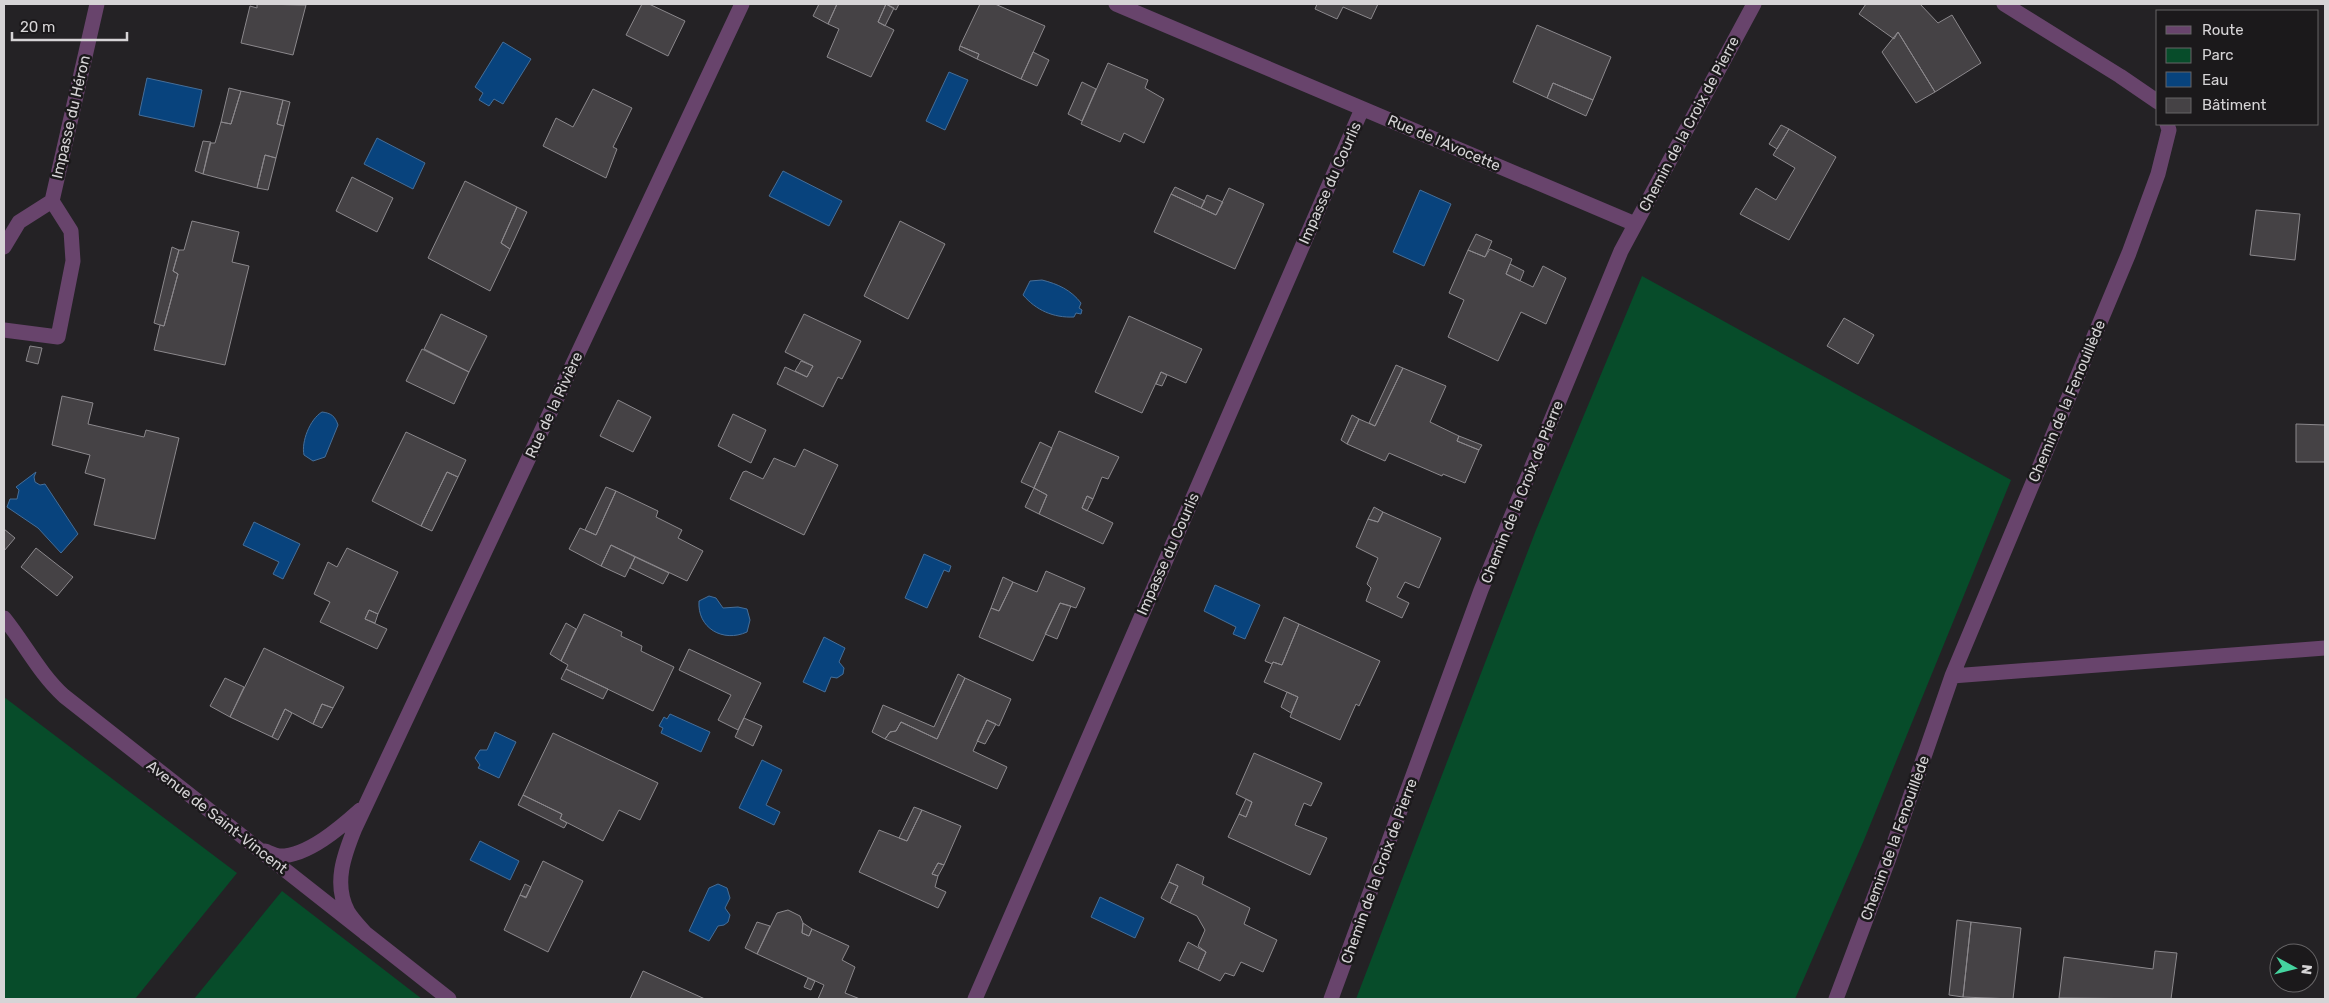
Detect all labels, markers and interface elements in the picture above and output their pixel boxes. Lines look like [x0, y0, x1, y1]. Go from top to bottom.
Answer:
scale bar [12, 10, 128, 42]
legend [2156, 10, 2319, 125]
text: 20 m [20, 18, 55, 36]
text: Route [2202, 21, 2244, 39]
street label: Chemin de la Croix de Pierre [1635, 33, 1743, 215]
text: Parc [2202, 46, 2234, 64]
street label: Impasse du Héron [48, 54, 94, 180]
text: Eau [2202, 71, 2228, 89]
text: Bâtiment [2202, 96, 2266, 114]
street label: Rue de l'Avocette [1385, 111, 1503, 175]
street label: Impasse du Courlis [1295, 119, 1365, 247]
street label: Chemin de la Fenouillède [2025, 317, 2109, 485]
street label: Rue de la Rivière [521, 349, 587, 461]
street label: Chemin de la Croix de Pierre [1477, 398, 1567, 586]
street label: Impasse du Courlis [1133, 490, 1203, 618]
street label: Chemin de la Fenouillède [1857, 753, 1933, 923]
street label: Avenue de Saint-Vincent [143, 756, 291, 878]
street label: Chemin de la Croix de Pierre [1337, 776, 1421, 966]
north arrow [2269, 943, 2319, 993]
text: N [2297, 963, 2315, 976]

